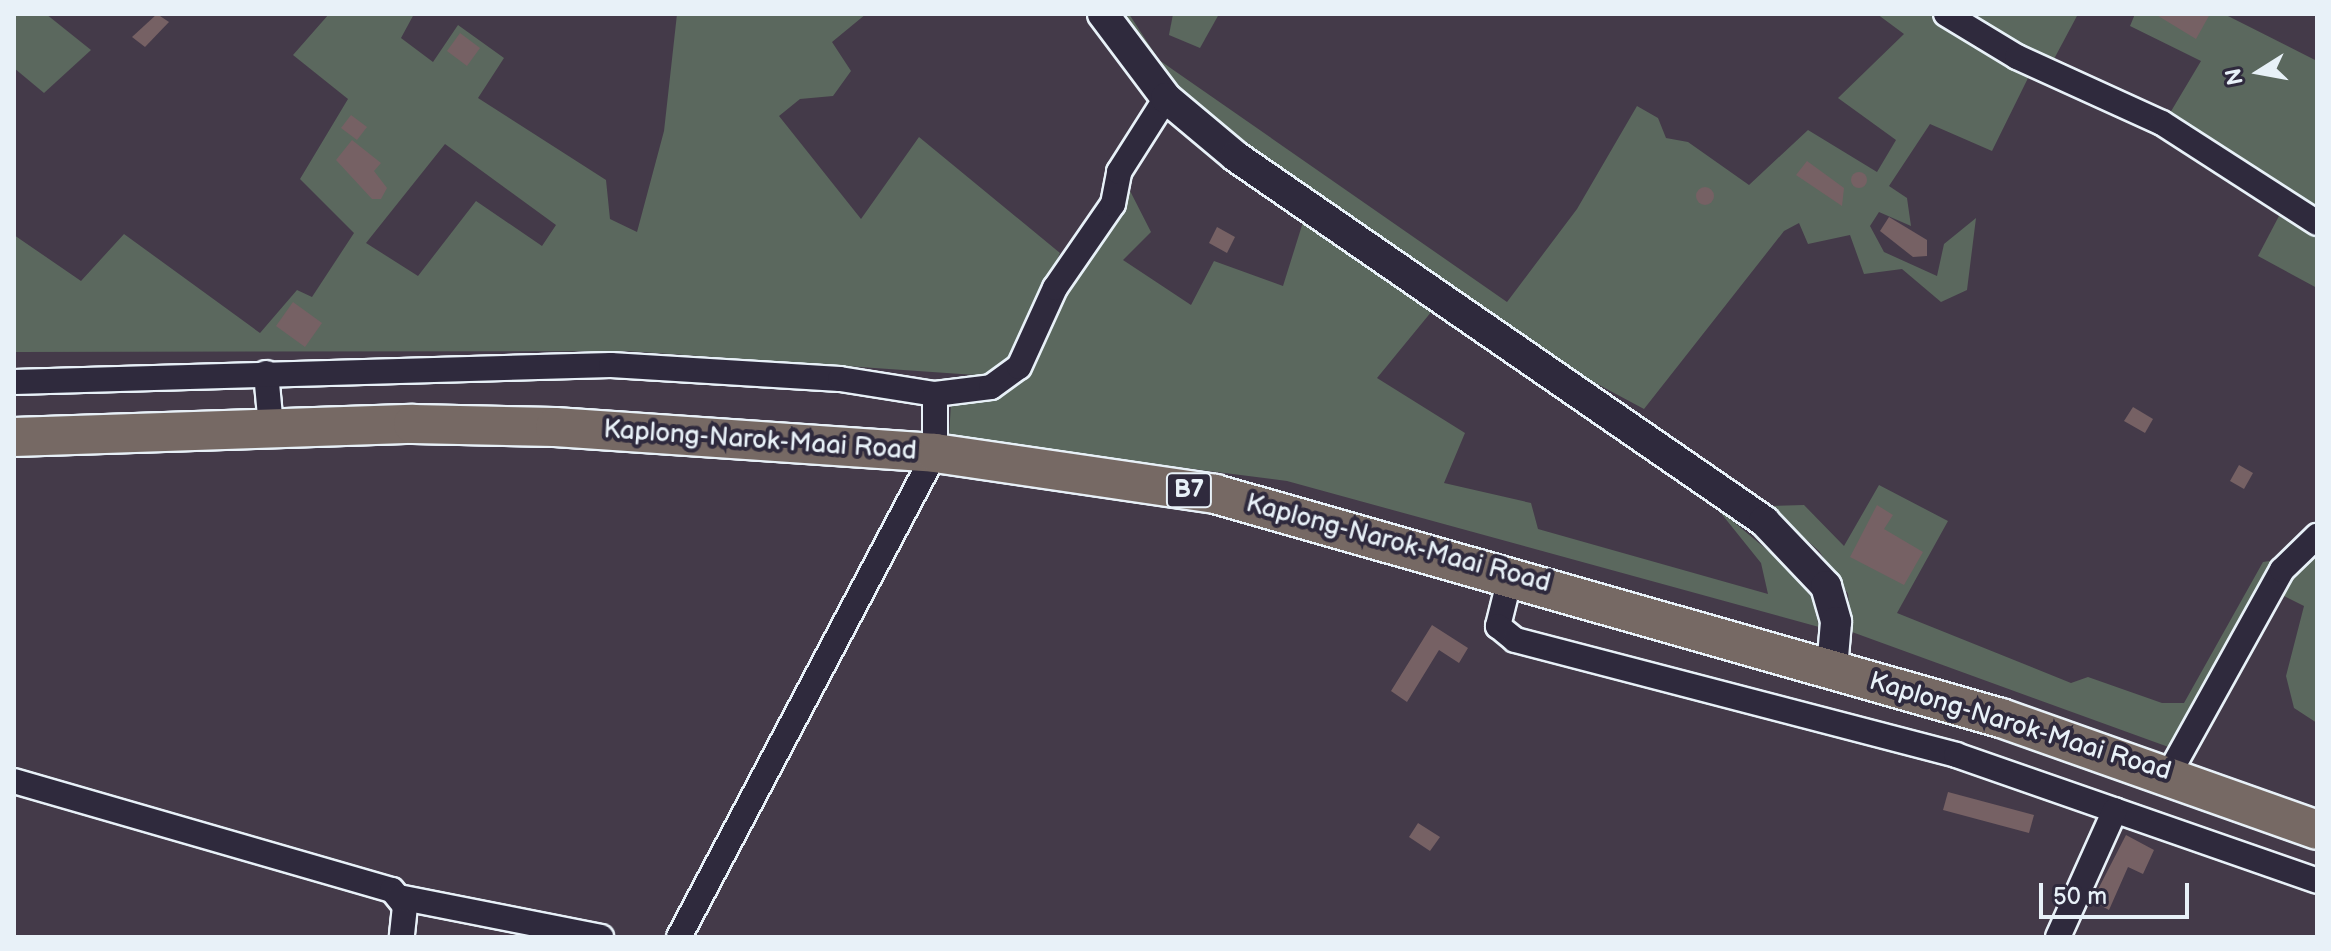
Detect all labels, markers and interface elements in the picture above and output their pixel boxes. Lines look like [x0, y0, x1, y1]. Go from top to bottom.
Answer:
north arrow [2219, 32, 2299, 112]
text: N [2220, 66, 2250, 87]
street label: Kaplong-Narok-Maai Road [602, 414, 918, 468]
road number: B7 [1165, 470, 1213, 510]
street label: Kaplong-Narok-Maai Road [1242, 488, 1554, 600]
street label: Kaplong-Narok-Maai Road [1865, 666, 2175, 788]
scale bar [2043, 867, 2193, 917]
text: 50 m [2053, 882, 2107, 911]

